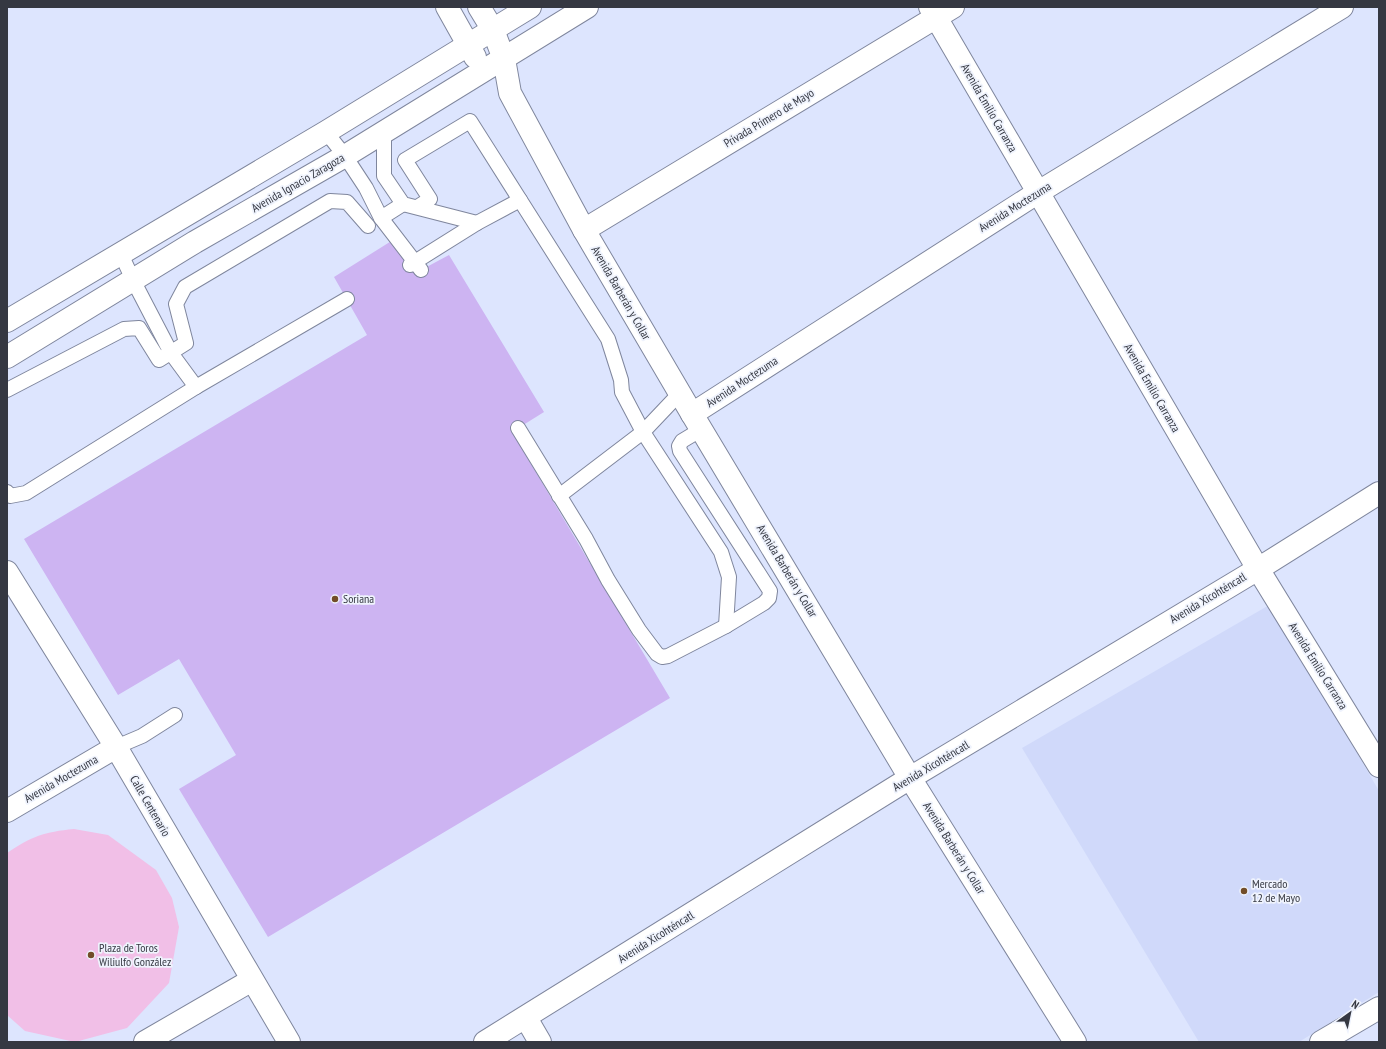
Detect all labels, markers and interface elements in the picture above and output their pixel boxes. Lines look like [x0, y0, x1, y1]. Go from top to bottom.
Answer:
street label: Avenida Emilio Carranza [958, 61, 1021, 155]
street label: Privada Primero de Mayo [721, 85, 817, 150]
street label: Avenida Ignacio Zaragoza [248, 150, 347, 215]
street label: Avenida Moctezuma [976, 178, 1054, 235]
street label: Avenida Barberán y Collar [588, 243, 655, 343]
street label: Avenida Emilio Carranza [1121, 341, 1184, 435]
street label: Avenida Moctezuma [703, 353, 781, 410]
street label: Avenida Barberán y Collar [754, 522, 821, 621]
street label: Avenida Xicohténcatl [1167, 569, 1249, 626]
place label: Soriana [343, 591, 374, 606]
marker: Soriana [330, 594, 340, 604]
street label: Avenida Emilio Carranza [1286, 619, 1351, 712]
street label: Avenida Xicohténcatl [890, 737, 972, 794]
street label: Avenida Moctezuma [21, 751, 100, 806]
street label: Calle Centenario [127, 773, 174, 839]
street label: Avenida Barberán y Collar [920, 799, 989, 897]
place label: Mercado 12 de Mayo [1252, 876, 1300, 905]
marker: Mercado 12 de Mayo [1239, 886, 1249, 896]
street label: Avenida Xicohténcatl [615, 907, 697, 966]
place label: Plaza de Toros Wiliulfo González [99, 940, 171, 969]
marker: Plaza de Toros Wiliulfo González [86, 950, 96, 960]
north arrow [1330, 993, 1370, 1033]
text: N [1349, 997, 1362, 1012]

